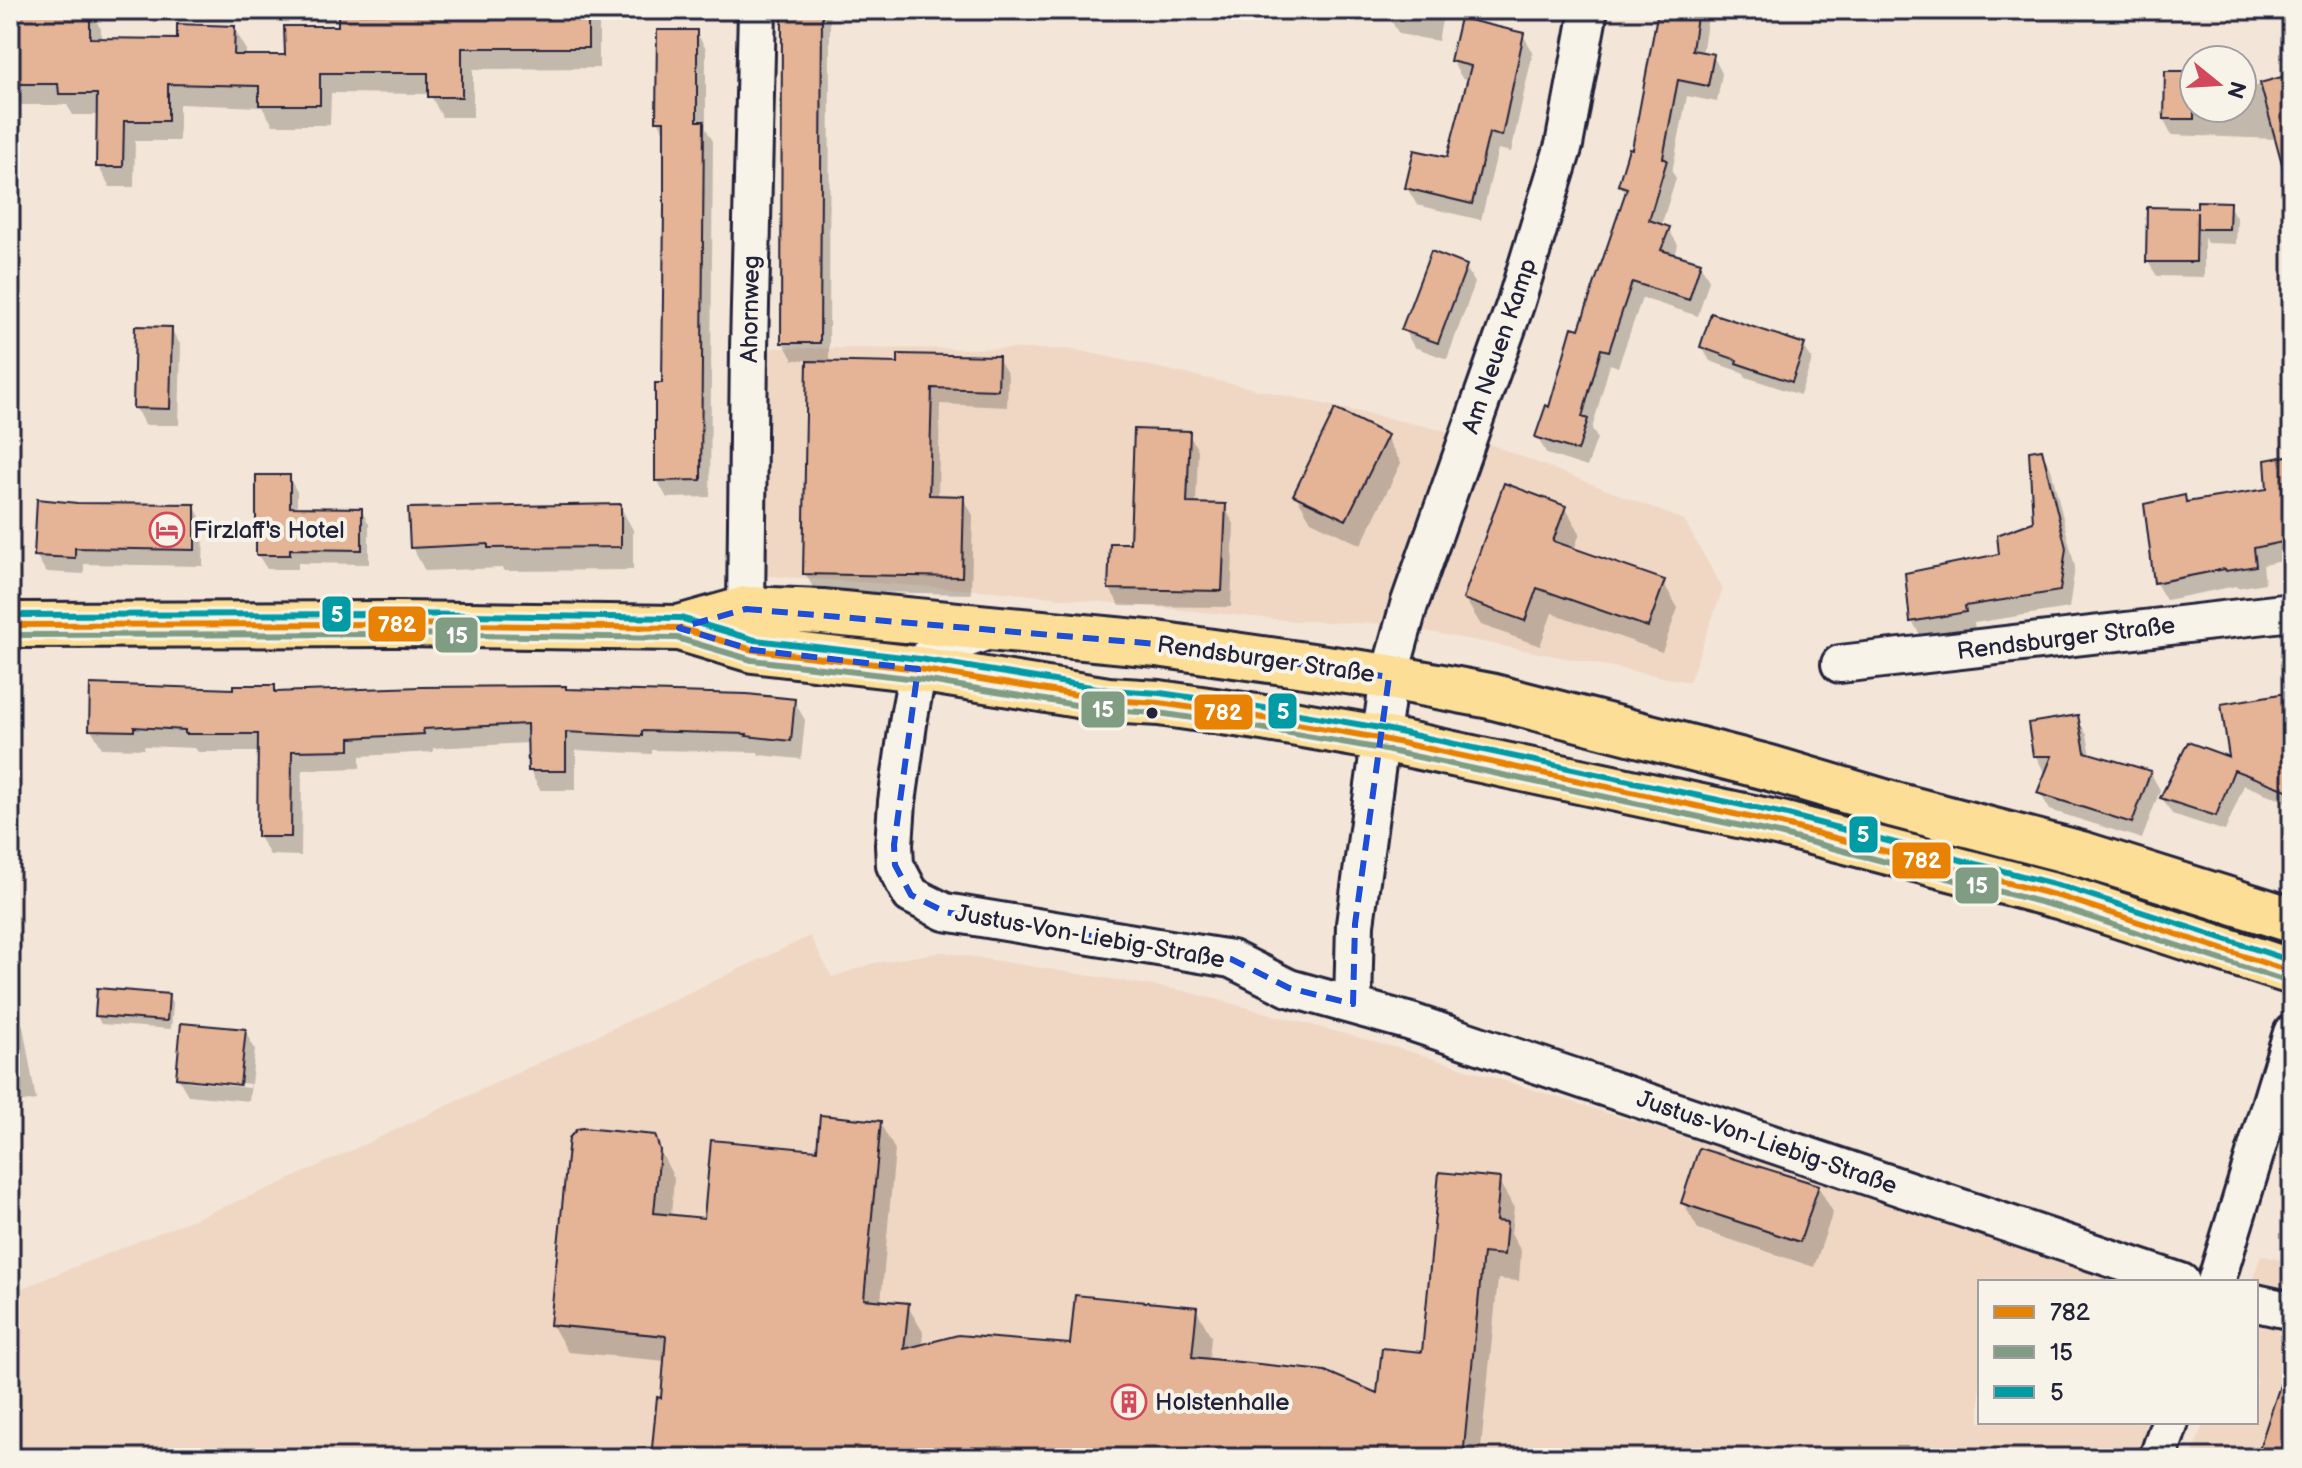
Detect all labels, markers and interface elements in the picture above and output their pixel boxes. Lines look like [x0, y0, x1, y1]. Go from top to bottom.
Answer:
north arrow [2178, 44, 2258, 124]
text: N [2220, 78, 2251, 102]
street label: Ahornweg [735, 255, 766, 363]
street label: Am Neuen Kamp [1456, 255, 1543, 438]
hotel icon: Firzlaff's Hotel [148, 511, 186, 549]
place label: Firzlaff's Hotel [193, 516, 345, 545]
line badge: 5 [321, 595, 352, 633]
text: 5 [331, 602, 344, 629]
line badge: 782 [367, 605, 427, 643]
street label: Rendsburger Straße [1955, 611, 2177, 666]
text: 782 [378, 612, 416, 639]
line badge: 15 [434, 616, 479, 654]
text: 15 [446, 623, 468, 650]
street label: Rendsburger Straße [1155, 630, 1377, 689]
line badge: 15 [1080, 690, 1126, 729]
line badge: 5 [1267, 692, 1298, 730]
line badge: 782 [1193, 693, 1254, 731]
text: 15 [1092, 697, 1114, 724]
text: 5 [1277, 699, 1290, 726]
text: 782 [1204, 700, 1242, 727]
unlabelled marker [1144, 705, 1160, 721]
line badge: 5 [1848, 815, 1879, 854]
text: 5 [1857, 822, 1870, 849]
line badge: 782 [1891, 841, 1952, 880]
text: 782 [1903, 848, 1941, 875]
line badge: 15 [1954, 866, 2000, 905]
text: 15 [1966, 873, 1988, 900]
street label: Justus-Von-Liebig-Straße [953, 898, 1227, 975]
street label: Justus-Von-Liebig-Straße [1633, 1084, 1901, 1201]
legend [1978, 1280, 2258, 1424]
text: 782 [2050, 1298, 2090, 1327]
text: 15 [2050, 1338, 2073, 1367]
text: 5 [2050, 1378, 2064, 1407]
building icon: Holstenhalle [1110, 1383, 1148, 1421]
place label: Holstenhalle [1155, 1388, 1289, 1417]

